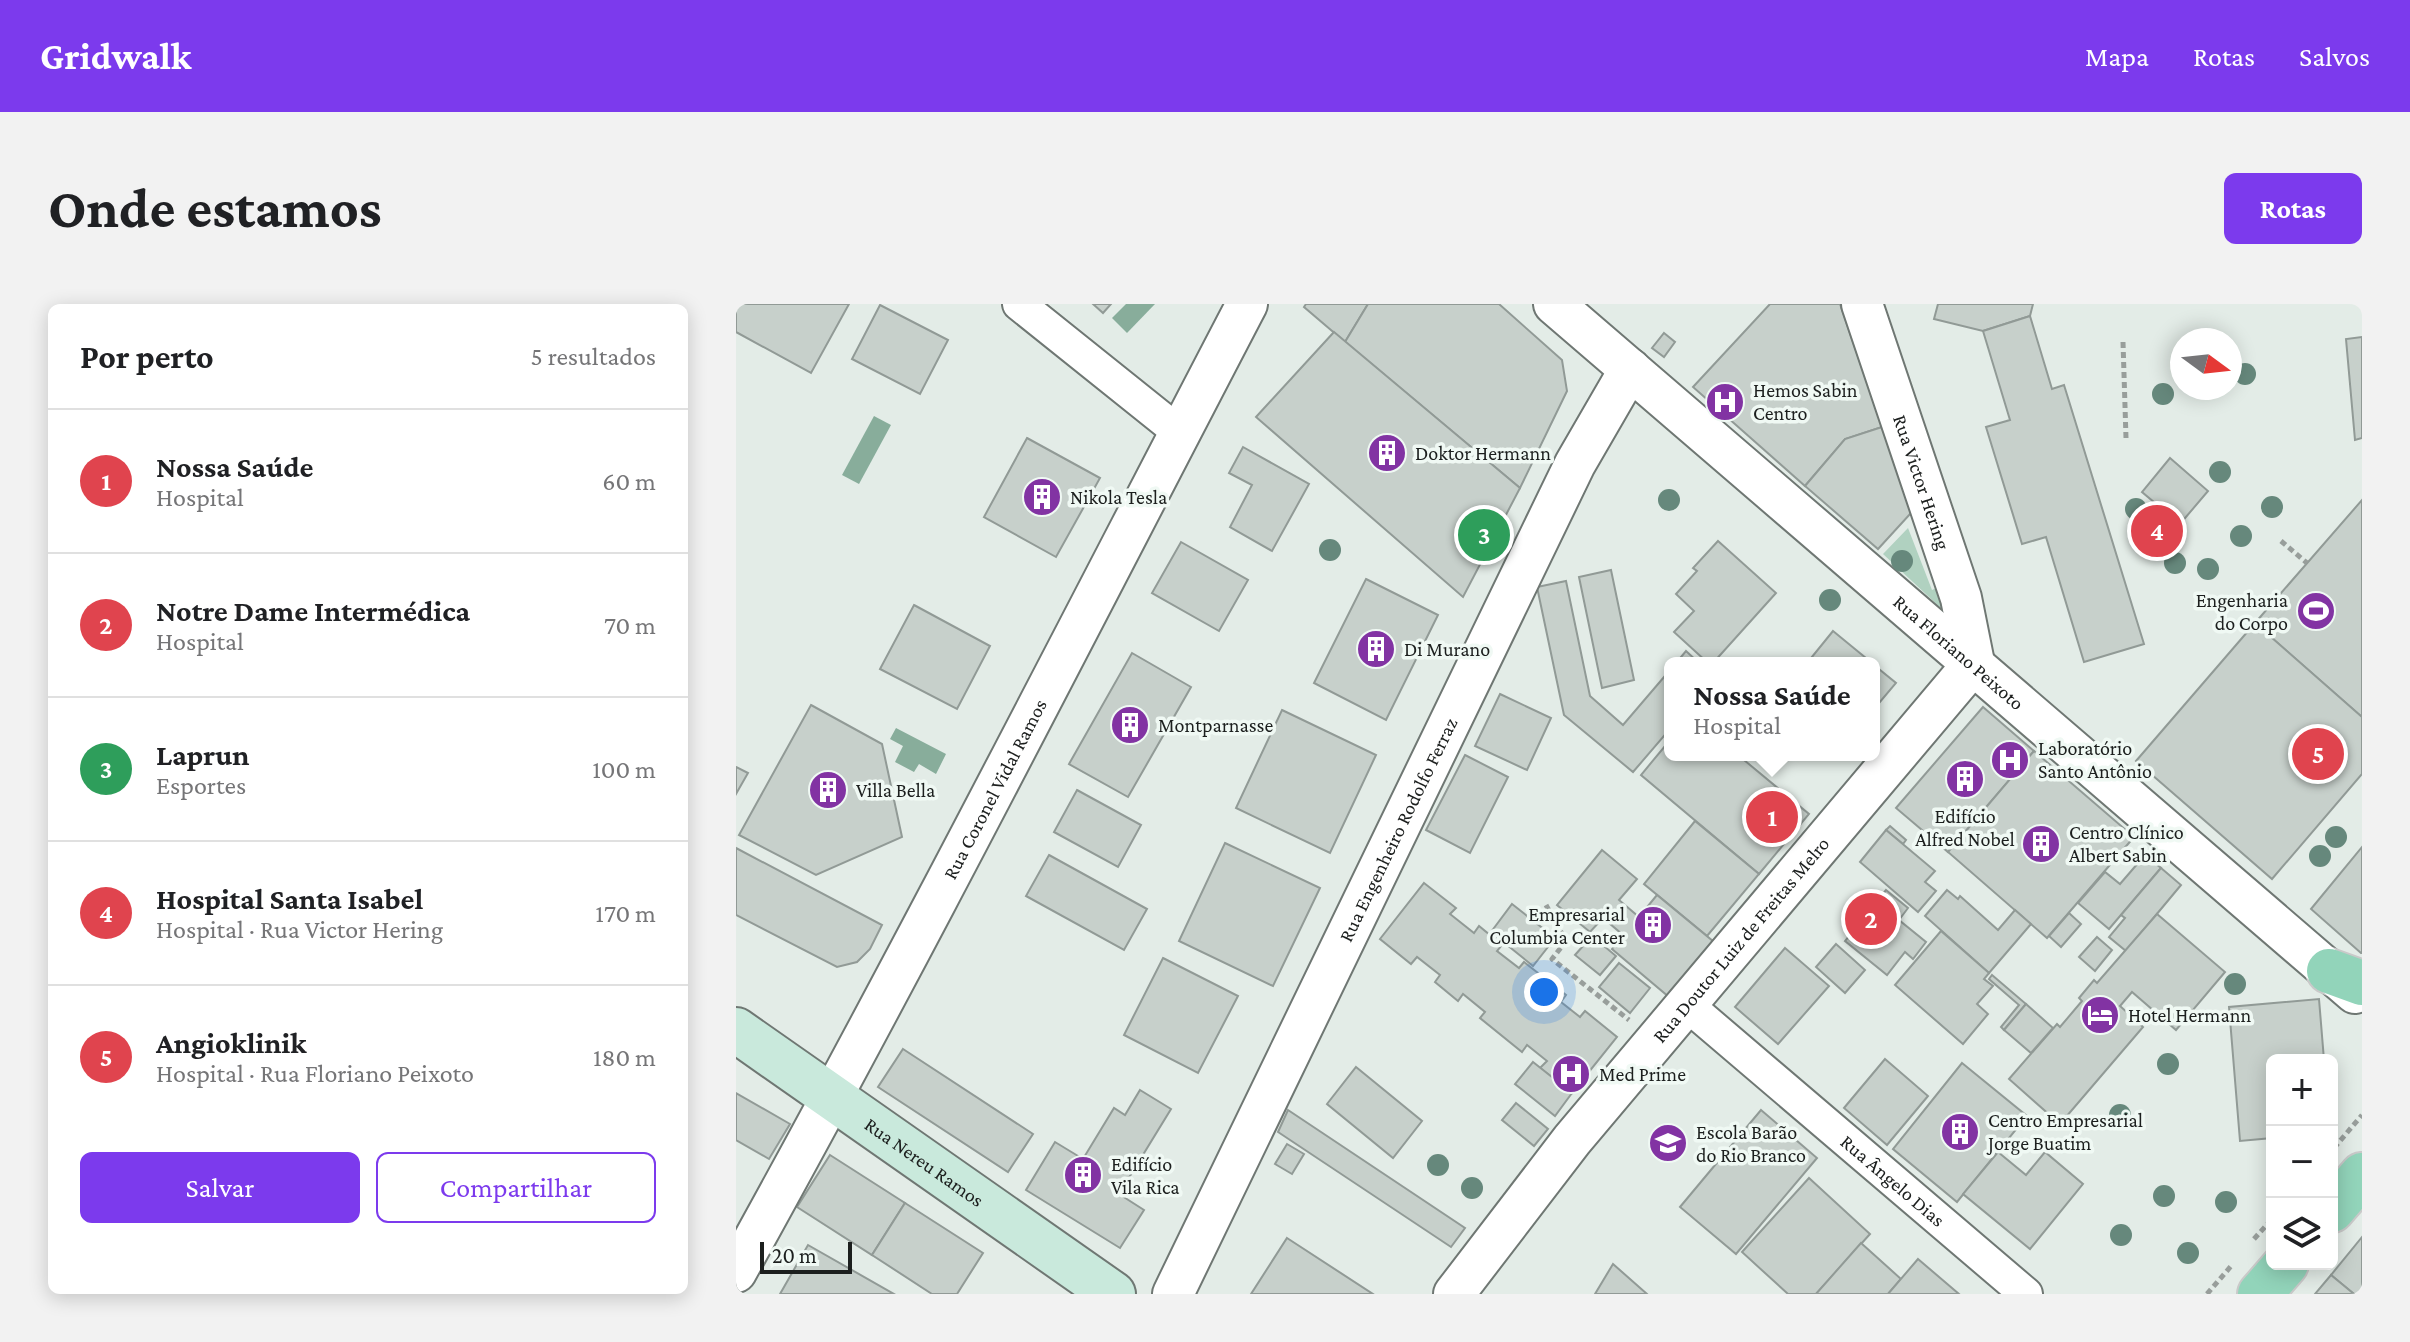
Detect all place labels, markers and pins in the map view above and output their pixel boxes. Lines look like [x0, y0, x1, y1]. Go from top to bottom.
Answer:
place label: Hemos Sabin Centro [1753, 379, 1858, 424]
hospital icon: Hemos Sabin Centro [1704, 381, 1746, 423]
building icon: Doktor Hermann [1366, 432, 1408, 474]
place label: Doktor Hermann [1415, 442, 1551, 464]
building icon: Nikola Tesla [1021, 476, 1063, 518]
place label: Nikola Tesla [1070, 486, 1167, 508]
pin: 4 [2131, 501, 2183, 561]
pin: 3 [1458, 505, 1510, 565]
place label: Engenharia do Corpo [2196, 589, 2288, 635]
sports icon: Engenharia do Corpo [2295, 590, 2337, 632]
building icon: Di Murano [1355, 628, 1397, 670]
place label: Di Murano [1404, 638, 1490, 660]
building icon: Montparnasse [1109, 704, 1151, 746]
place label: Montparnasse [1158, 714, 1273, 737]
pin: 5 [2292, 724, 2344, 784]
place label: Laboratório Santo Antônio [2038, 737, 2152, 782]
hospital icon: Laboratório Santo Antônio [1989, 739, 2031, 781]
building icon: Edifício Alfred Nobel [1944, 758, 1986, 800]
building icon: Villa Bella [807, 769, 849, 811]
place label: Villa Bella [856, 779, 935, 801]
pin: 1 [1746, 787, 1798, 847]
place label: Edifício Alfred Nobel [1915, 805, 2015, 850]
place label: Centro Clínico Albert Sabin [2069, 821, 2184, 866]
building icon: Centro Clínico Albert Sabin [2020, 823, 2062, 865]
pin: 2 [1845, 889, 1897, 949]
place label: Empresarial Columbia Center [1489, 903, 1625, 948]
building icon: Empresarial Columbia Center [1632, 904, 1674, 946]
hotel icon: Hotel Hermann [2079, 994, 2121, 1036]
place label: Hotel Hermann [2128, 1004, 2251, 1026]
hospital icon: Med Prime [1550, 1053, 1592, 1095]
place label: Med Prime [1599, 1063, 1686, 1085]
place label: Centro Empresarial Jorge Buatim [1986, 1109, 2143, 1155]
building icon: Centro Empresarial Jorge Buatim [1939, 1111, 1981, 1153]
place label: Escola Barão do Rio Branco [1696, 1121, 1806, 1166]
school or university icon: Escola Barão do Rio Branco [1647, 1122, 1689, 1164]
place label: Edifício Vila Rica [1111, 1153, 1179, 1198]
building icon: Edifício Vila Rica [1062, 1154, 1104, 1196]

